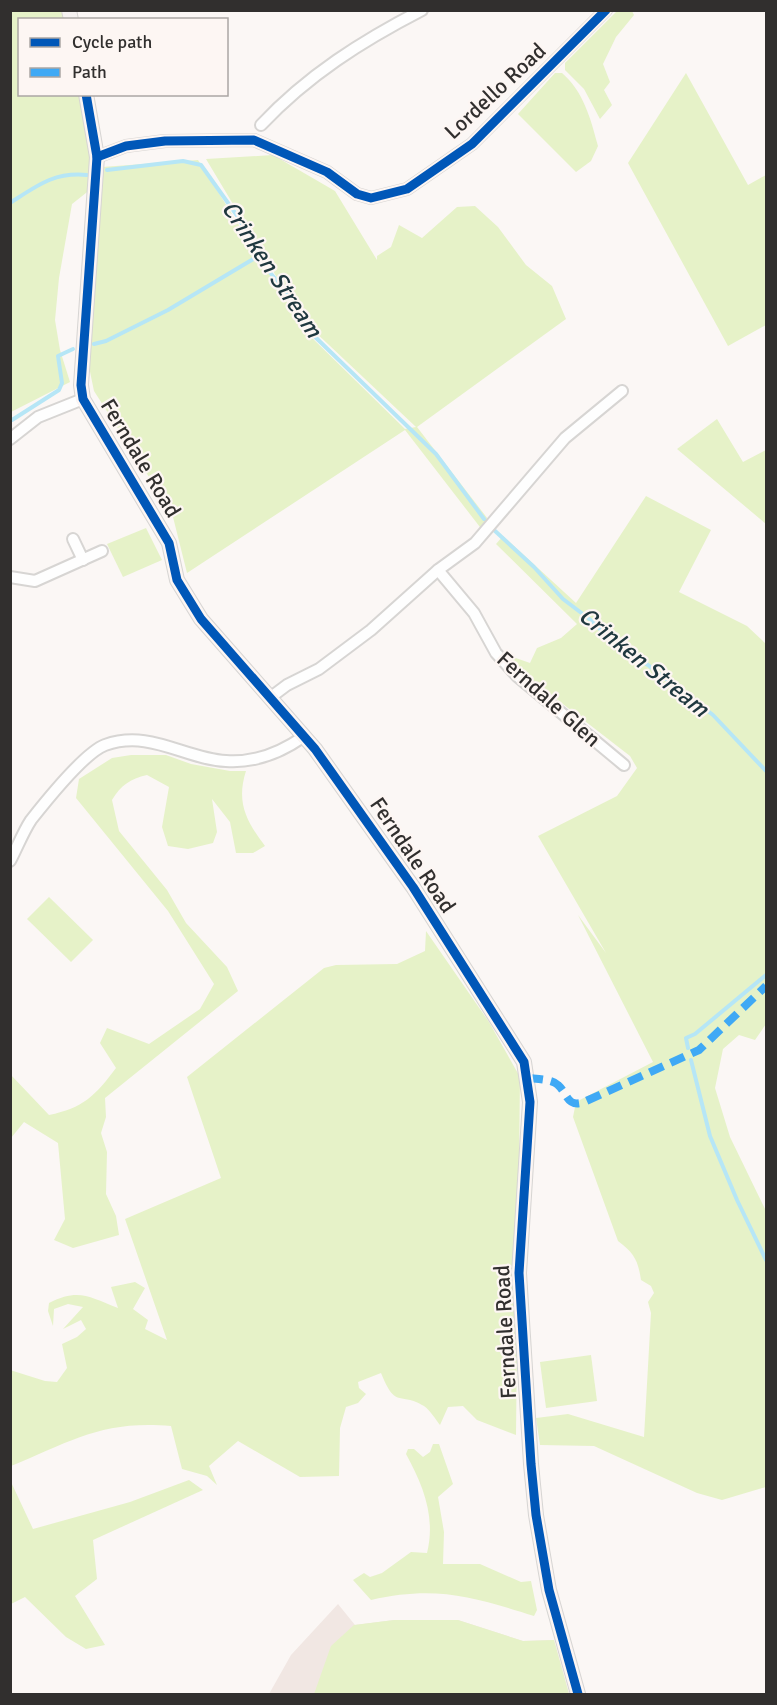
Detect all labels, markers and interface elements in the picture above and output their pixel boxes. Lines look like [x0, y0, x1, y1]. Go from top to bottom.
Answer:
legend [18, 18, 228, 96]
text: Cycle path [72, 31, 152, 53]
street label: Lordello Road [439, 37, 551, 145]
text: Path [72, 61, 107, 83]
water label: Crinken Stream [215, 195, 329, 344]
street label: Ferndale Road [95, 394, 187, 522]
water label: Crinken Stream [573, 600, 716, 724]
street label: Ferndale Glen [492, 645, 606, 753]
street label: Ferndale Road [364, 792, 462, 918]
street label: Ferndale Road [488, 1264, 522, 1400]

